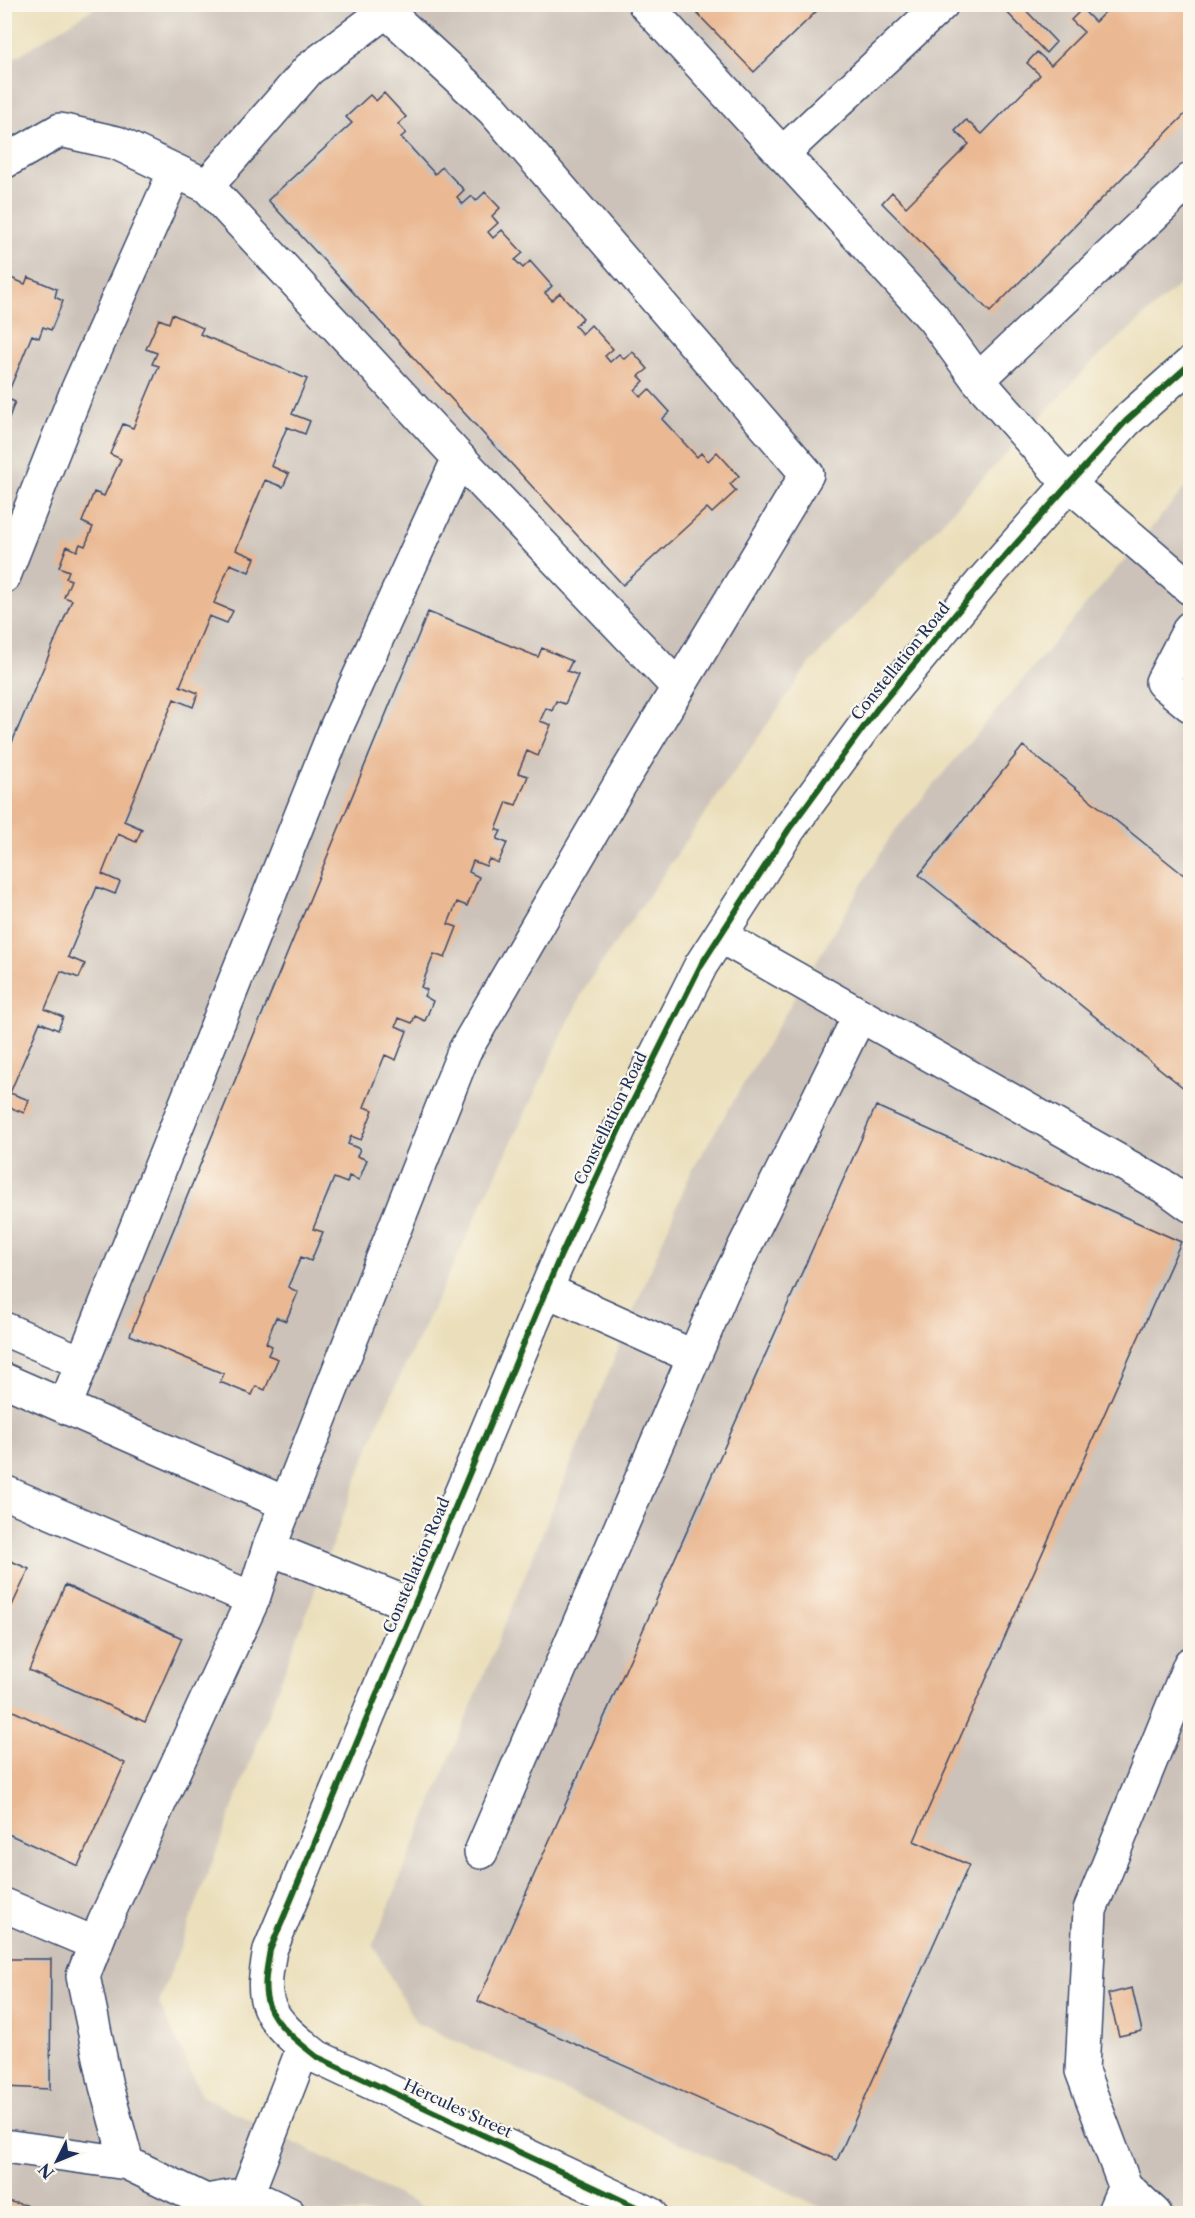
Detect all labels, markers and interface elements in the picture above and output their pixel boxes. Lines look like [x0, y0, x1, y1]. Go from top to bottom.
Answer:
street label: Constellation Road [846, 598, 954, 724]
street label: Constellation Road [569, 1048, 651, 1188]
street label: Constellation Road [378, 1494, 454, 1636]
street label: Hercules Street [401, 2074, 516, 2142]
north arrow [27, 2131, 87, 2191]
text: N [34, 2159, 58, 2183]

